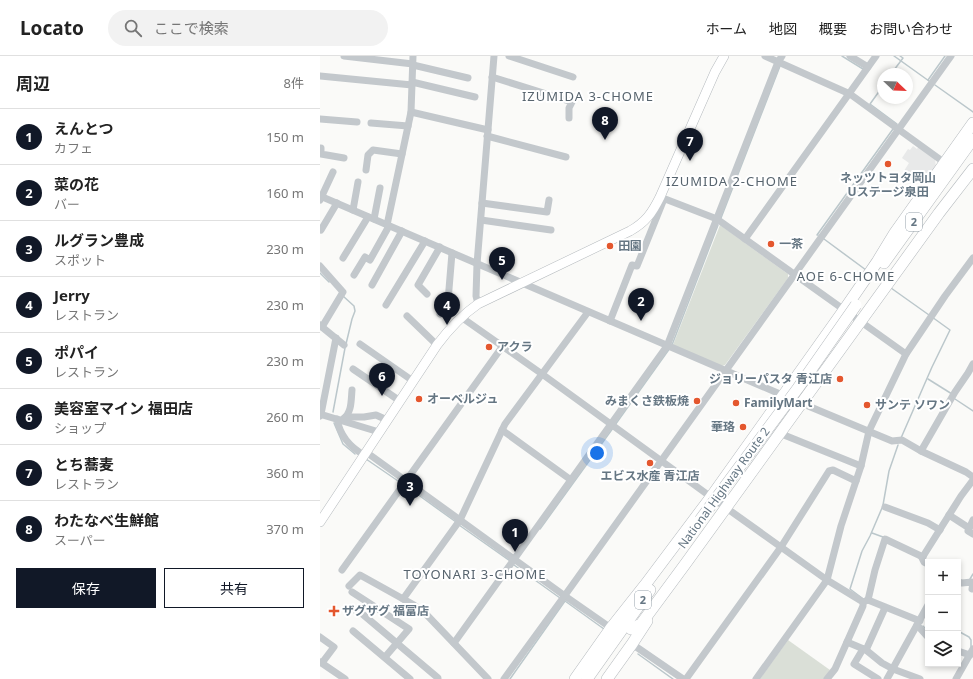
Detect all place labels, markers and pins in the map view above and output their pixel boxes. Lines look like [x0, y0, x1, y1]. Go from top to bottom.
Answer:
pin: 8 [592, 107, 618, 140]
pin: 7 [677, 128, 703, 161]
marker: ネッツトヨタ岡山 Uステージ泉田 [883, 159, 893, 169]
place label: ネッツトヨタ岡山 Uステージ泉田 [840, 169, 936, 200]
place label: 一茶 [779, 235, 803, 252]
place label: 田園 [618, 237, 642, 254]
marker: 一茶 [766, 239, 776, 249]
marker: 田園 [605, 241, 615, 251]
pin: 5 [489, 247, 515, 280]
pin: 2 [628, 288, 654, 321]
pin: 4 [434, 292, 460, 325]
place label: アクラ [497, 338, 532, 355]
marker: アクラ [484, 342, 494, 352]
pin: 6 [369, 363, 395, 396]
place label: ジョリーパスタ 青江店 [709, 370, 832, 387]
marker: ジョリーパスタ 青江店 [835, 374, 845, 384]
place label: オーベルジュ [427, 390, 498, 407]
place label: みまくさ鉄板焼 [605, 392, 689, 409]
marker: オーベルジュ [414, 394, 424, 404]
place label: FamilyMart [744, 394, 813, 411]
marker: みまくさ鉄板焼 [692, 396, 702, 406]
place label: サンテ ソワン [875, 396, 950, 413]
marker: FamilyMart [731, 398, 741, 408]
marker: サンテ ソワン [862, 400, 872, 410]
place label: 華珞 [711, 418, 735, 435]
marker: 華珞 [738, 422, 748, 432]
marker: エビス水産 青江店 [645, 458, 655, 468]
place label: エビス水産 青江店 [600, 467, 700, 484]
pin: 3 [397, 473, 423, 506]
pin: 1 [502, 519, 528, 552]
place label: ザグザグ 福富店 [342, 602, 429, 619]
marker: ザグザグ 福富店 [329, 606, 339, 616]

